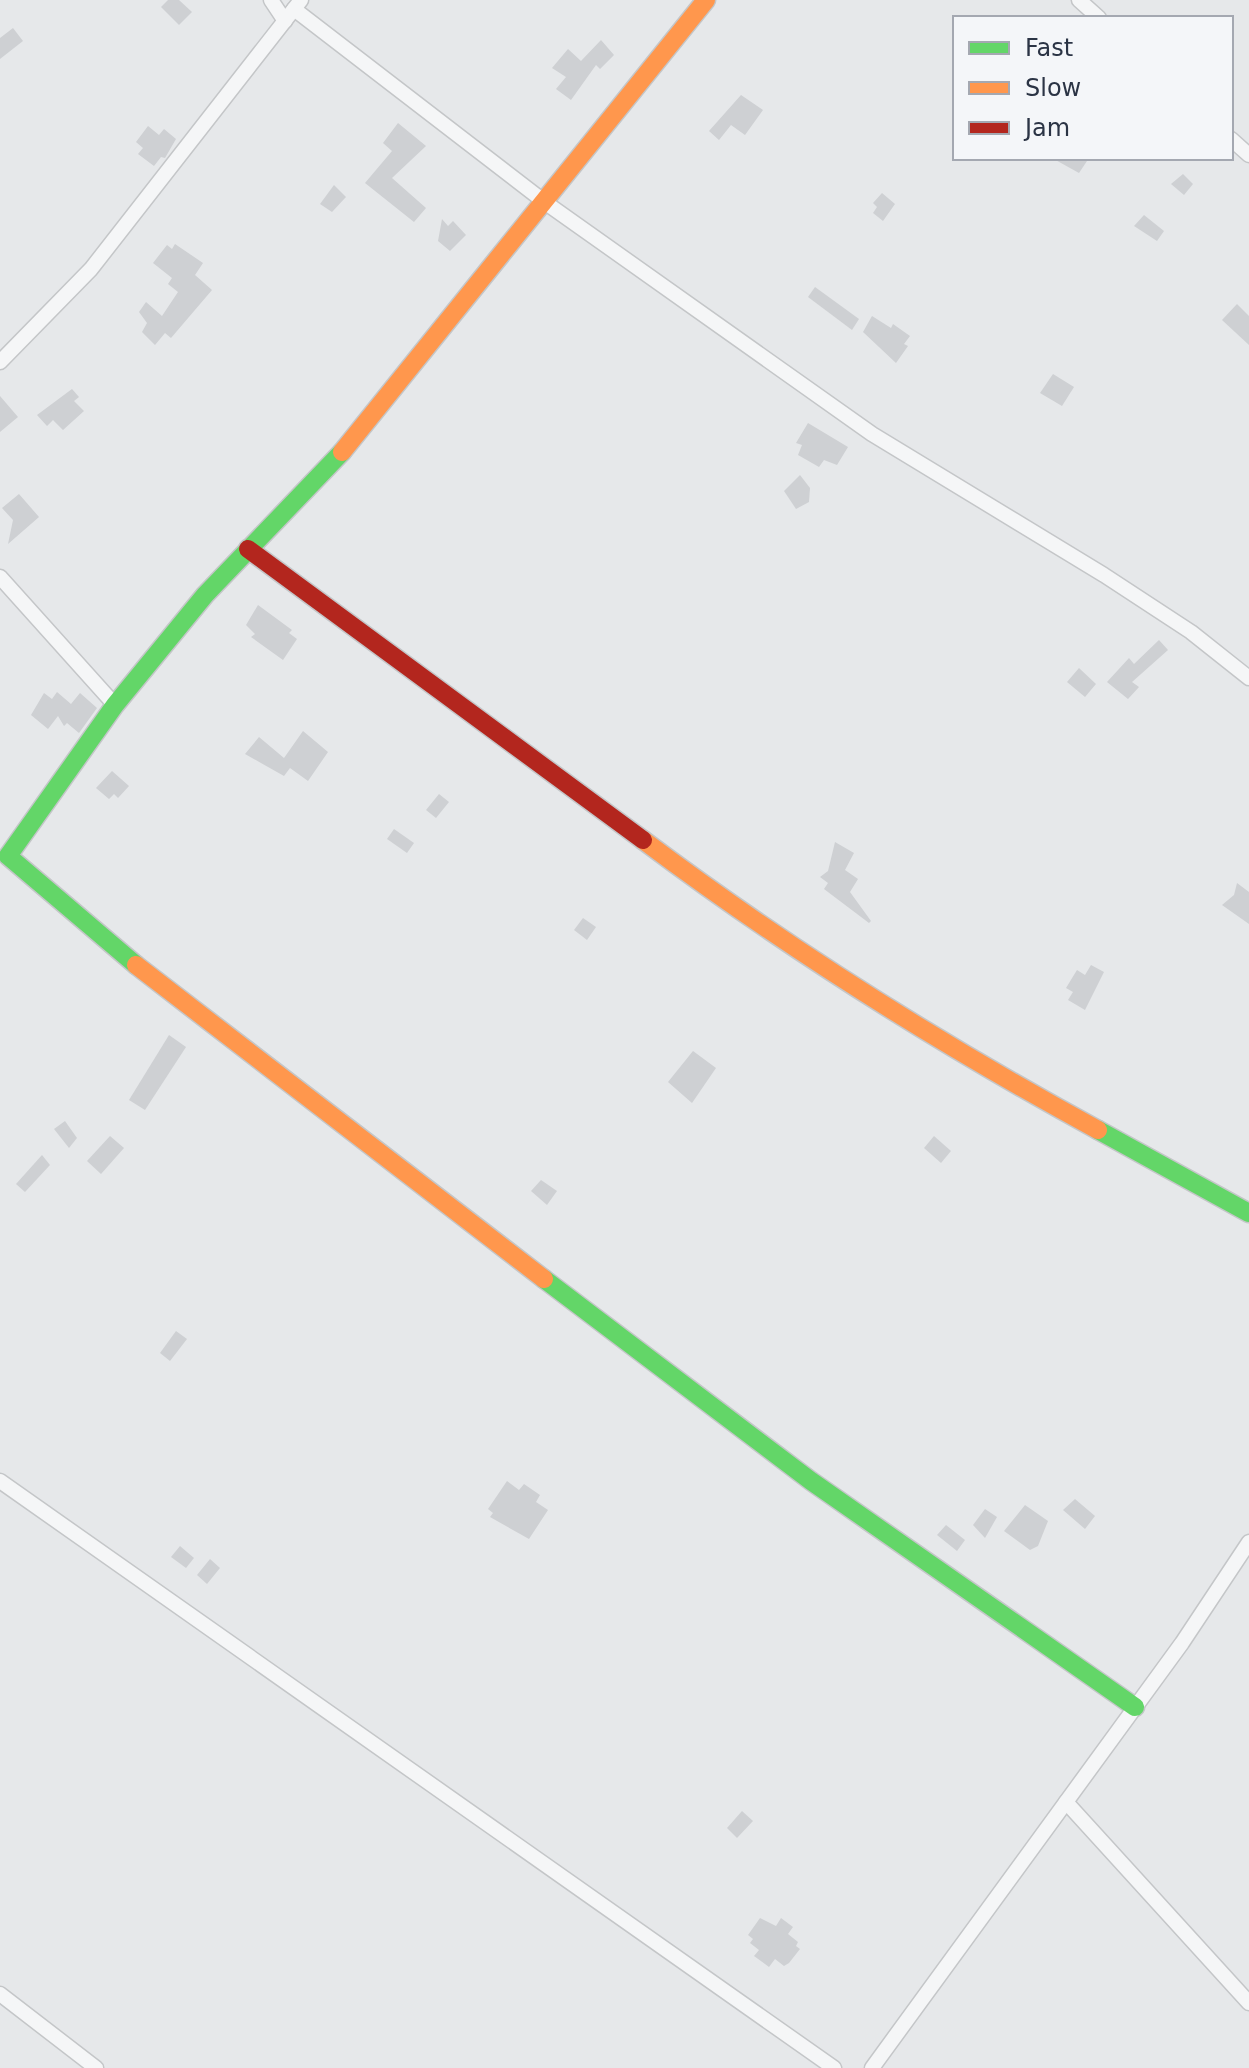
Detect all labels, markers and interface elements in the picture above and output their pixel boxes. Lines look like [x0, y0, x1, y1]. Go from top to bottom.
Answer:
legend [953, 16, 1233, 160]
text: Fast [1025, 34, 1073, 62]
text: Slow [1025, 74, 1081, 102]
text: Jam [1023, 114, 1070, 142]

